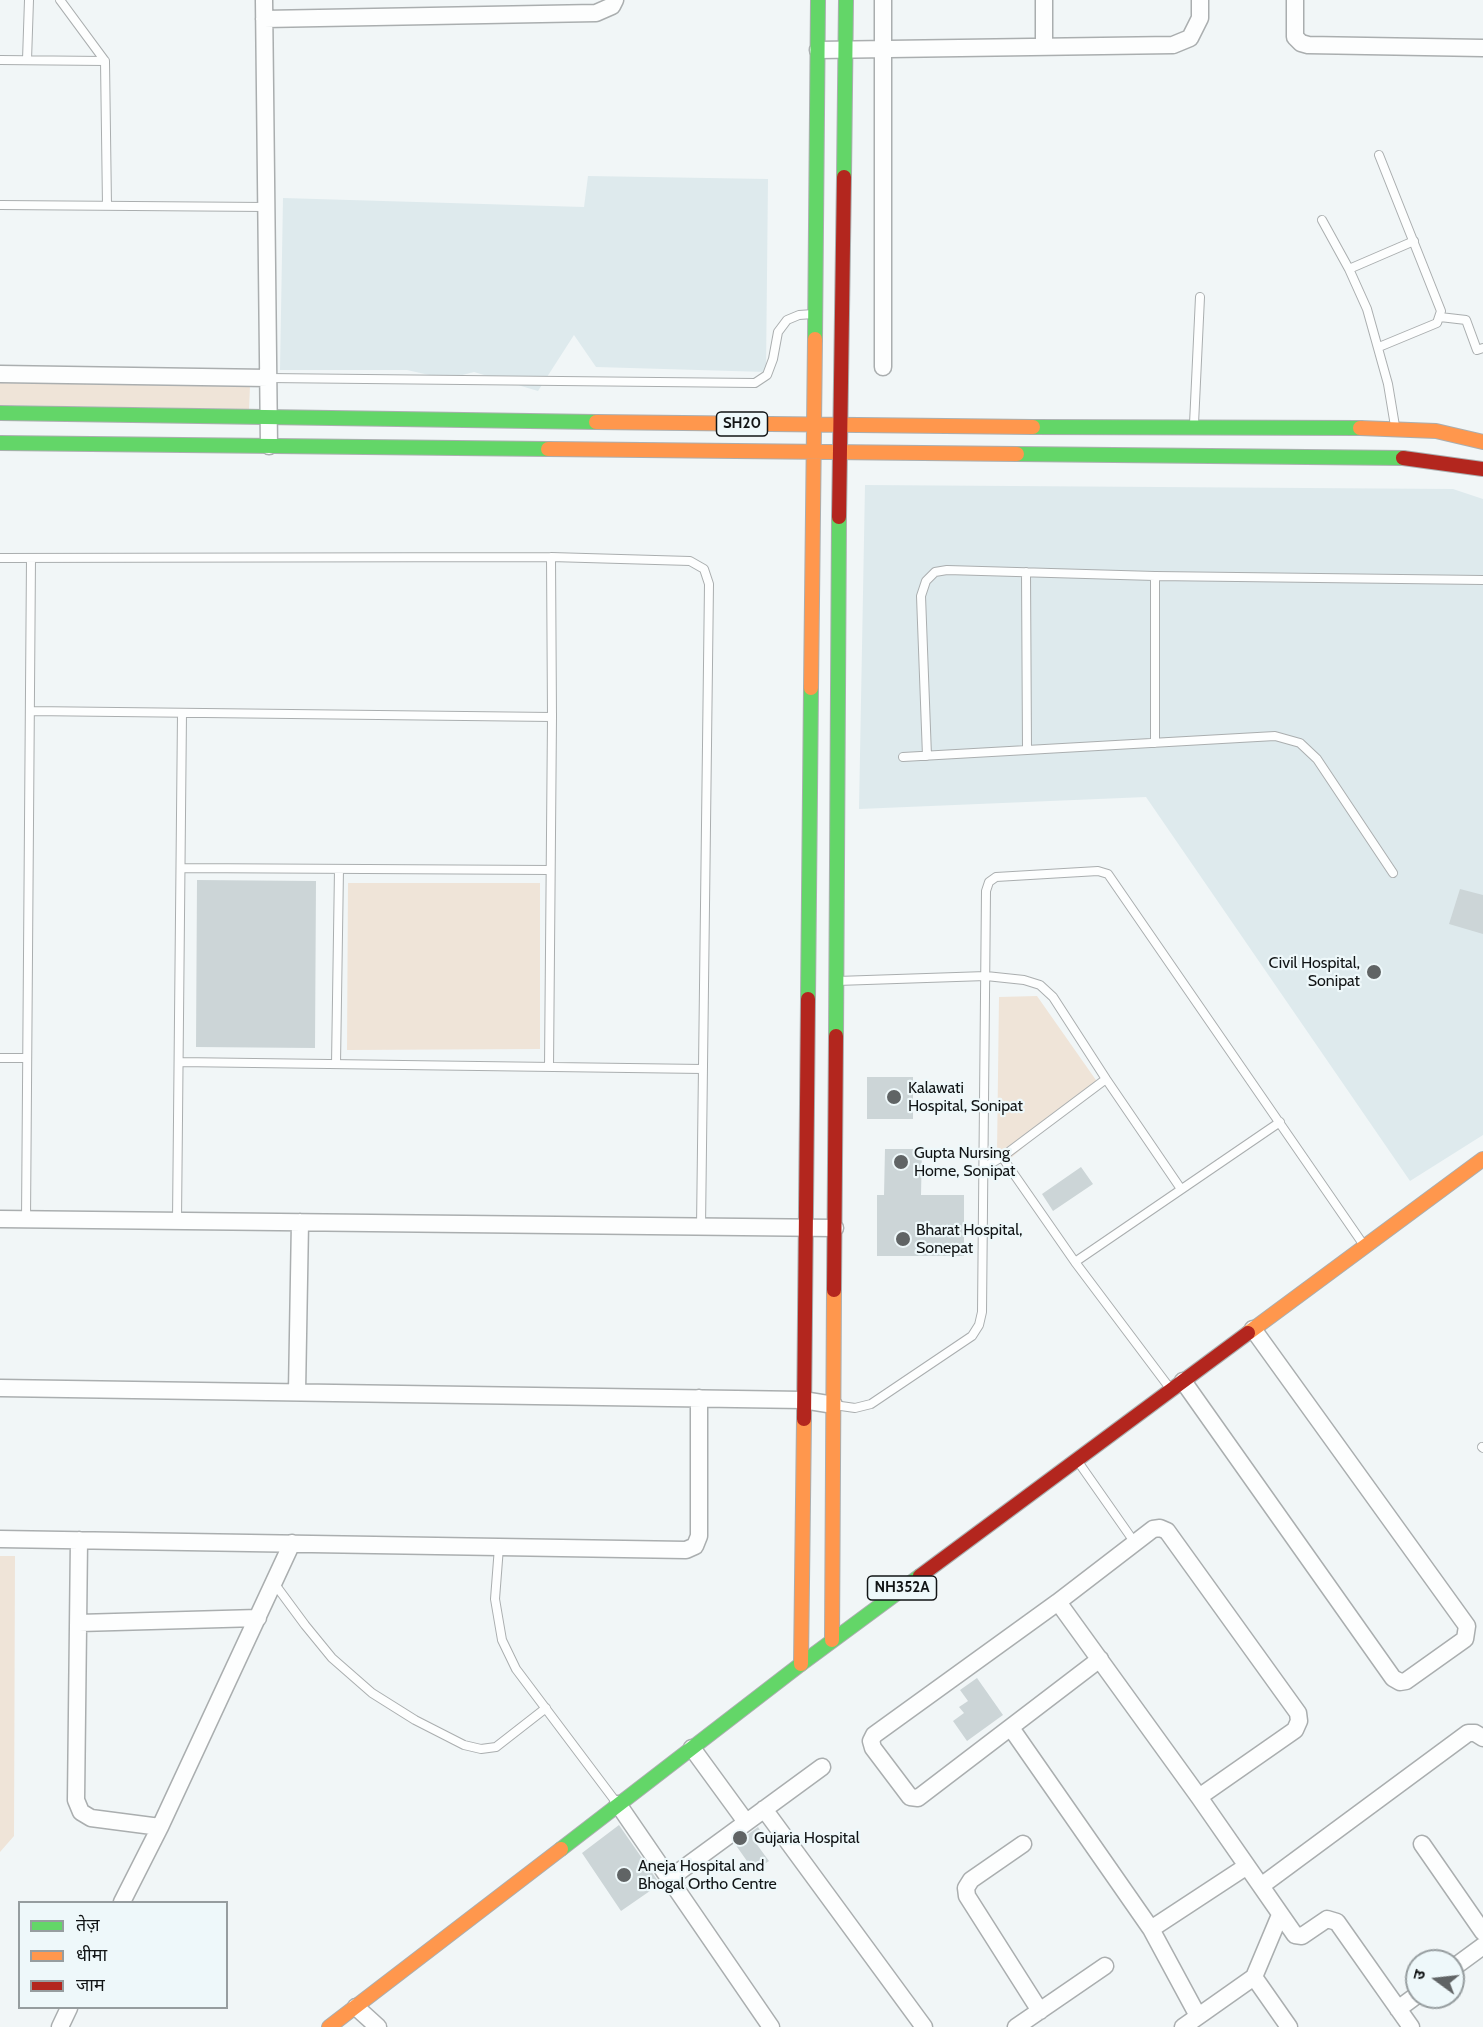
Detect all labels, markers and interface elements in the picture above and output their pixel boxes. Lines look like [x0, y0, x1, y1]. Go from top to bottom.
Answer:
road number: SH20 [716, 412, 768, 436]
place label: Civil Hospital, Sonipat [1269, 953, 1360, 991]
marker: Civil Hospital, Sonipat [1365, 963, 1383, 981]
place label: Kalawati Hospital, Sonipat [908, 1078, 1023, 1116]
marker: Kalawati Hospital, Sonipat [885, 1088, 903, 1106]
place label: Gupta Nursing Home, Sonipat [914, 1143, 1015, 1181]
marker: Gupta Nursing Home, Sonipat [892, 1153, 910, 1171]
place label: Bharat Hospital, Sonepat [916, 1220, 1022, 1258]
marker: Bharat Hospital, Sonepat [894, 1230, 912, 1248]
road number: NH352A [868, 1576, 936, 1600]
place label: Gujaria Hospital [754, 1828, 859, 1848]
marker: Gujaria Hospital [731, 1829, 749, 1847]
place label: Aneja Hospital and Bhogal Ortho Centre [638, 1856, 777, 1894]
marker: Aneja Hospital and Bhogal Ortho Centre [615, 1866, 633, 1884]
legend [18, 1901, 228, 2009]
text: तेज़ [76, 1914, 100, 1936]
text: धीमा [76, 1944, 107, 1966]
north arrow [1405, 1949, 1465, 2009]
text: उ [1409, 1968, 1429, 1982]
text: जाम [76, 1974, 105, 1996]

